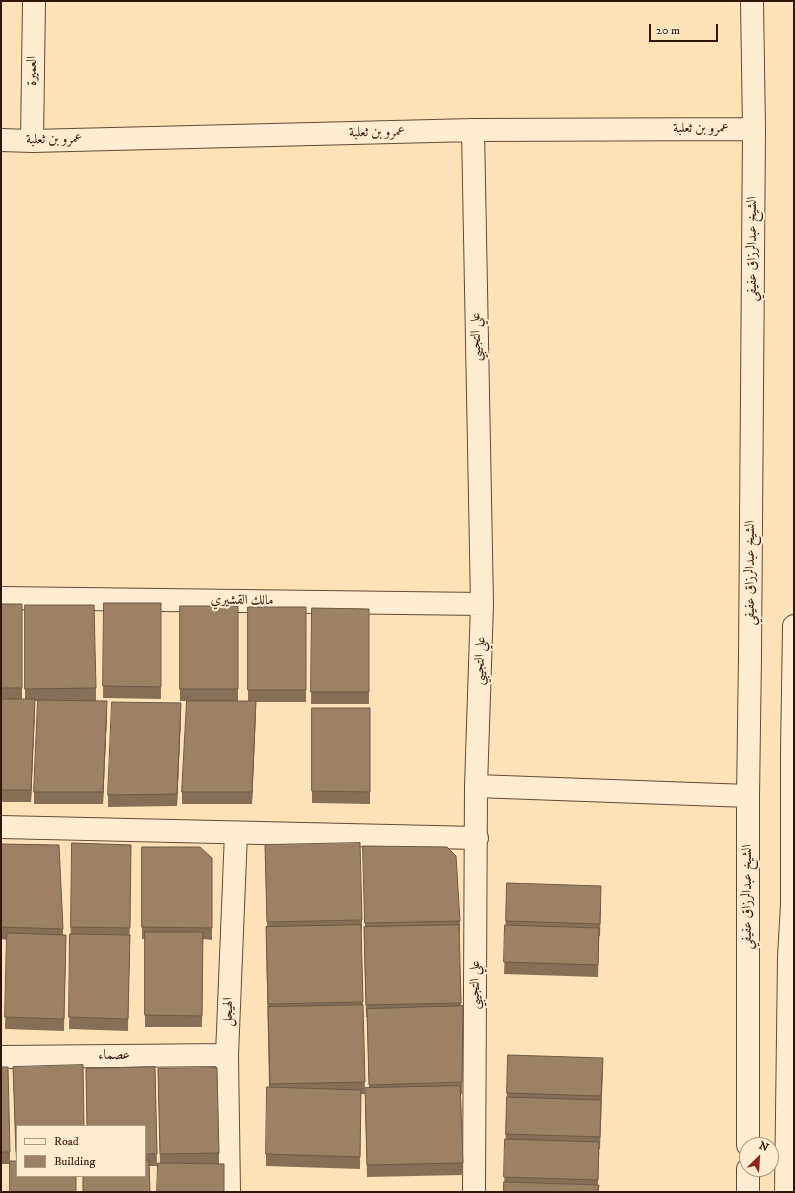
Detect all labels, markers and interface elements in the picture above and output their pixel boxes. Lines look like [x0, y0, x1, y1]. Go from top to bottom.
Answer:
scale bar [651, 16, 720, 42]
text: 20 m [656, 23, 680, 38]
street label: العميرة [24, 56, 42, 86]
street label: عمرو بن ثعلبة [673, 121, 729, 137]
street label: عمرو بن ثعلبة [349, 124, 405, 142]
street label: عمرو بن ثعلبة [26, 131, 82, 149]
street label: الشيخ عبدالرزاق عفيفي [745, 197, 761, 301]
street label: علي التجيبي [468, 312, 486, 362]
street label: الشيخ عبدالرزاق عفيفي [743, 521, 759, 625]
street label: مالك القشيري [210, 592, 274, 610]
street label: علي التجيبي [472, 636, 490, 686]
street label: الشيخ عبدالرزاق عفيفي [740, 845, 756, 949]
street label: علي التجيبي [468, 961, 484, 1009]
street label: الهيجل [220, 997, 238, 1027]
street label: عصماء [98, 1047, 130, 1065]
legend [16, 1125, 146, 1177]
text: Road [54, 1134, 79, 1149]
north arrow [739, 1137, 779, 1177]
text: N [757, 1139, 771, 1155]
text: Building [54, 1154, 95, 1169]

